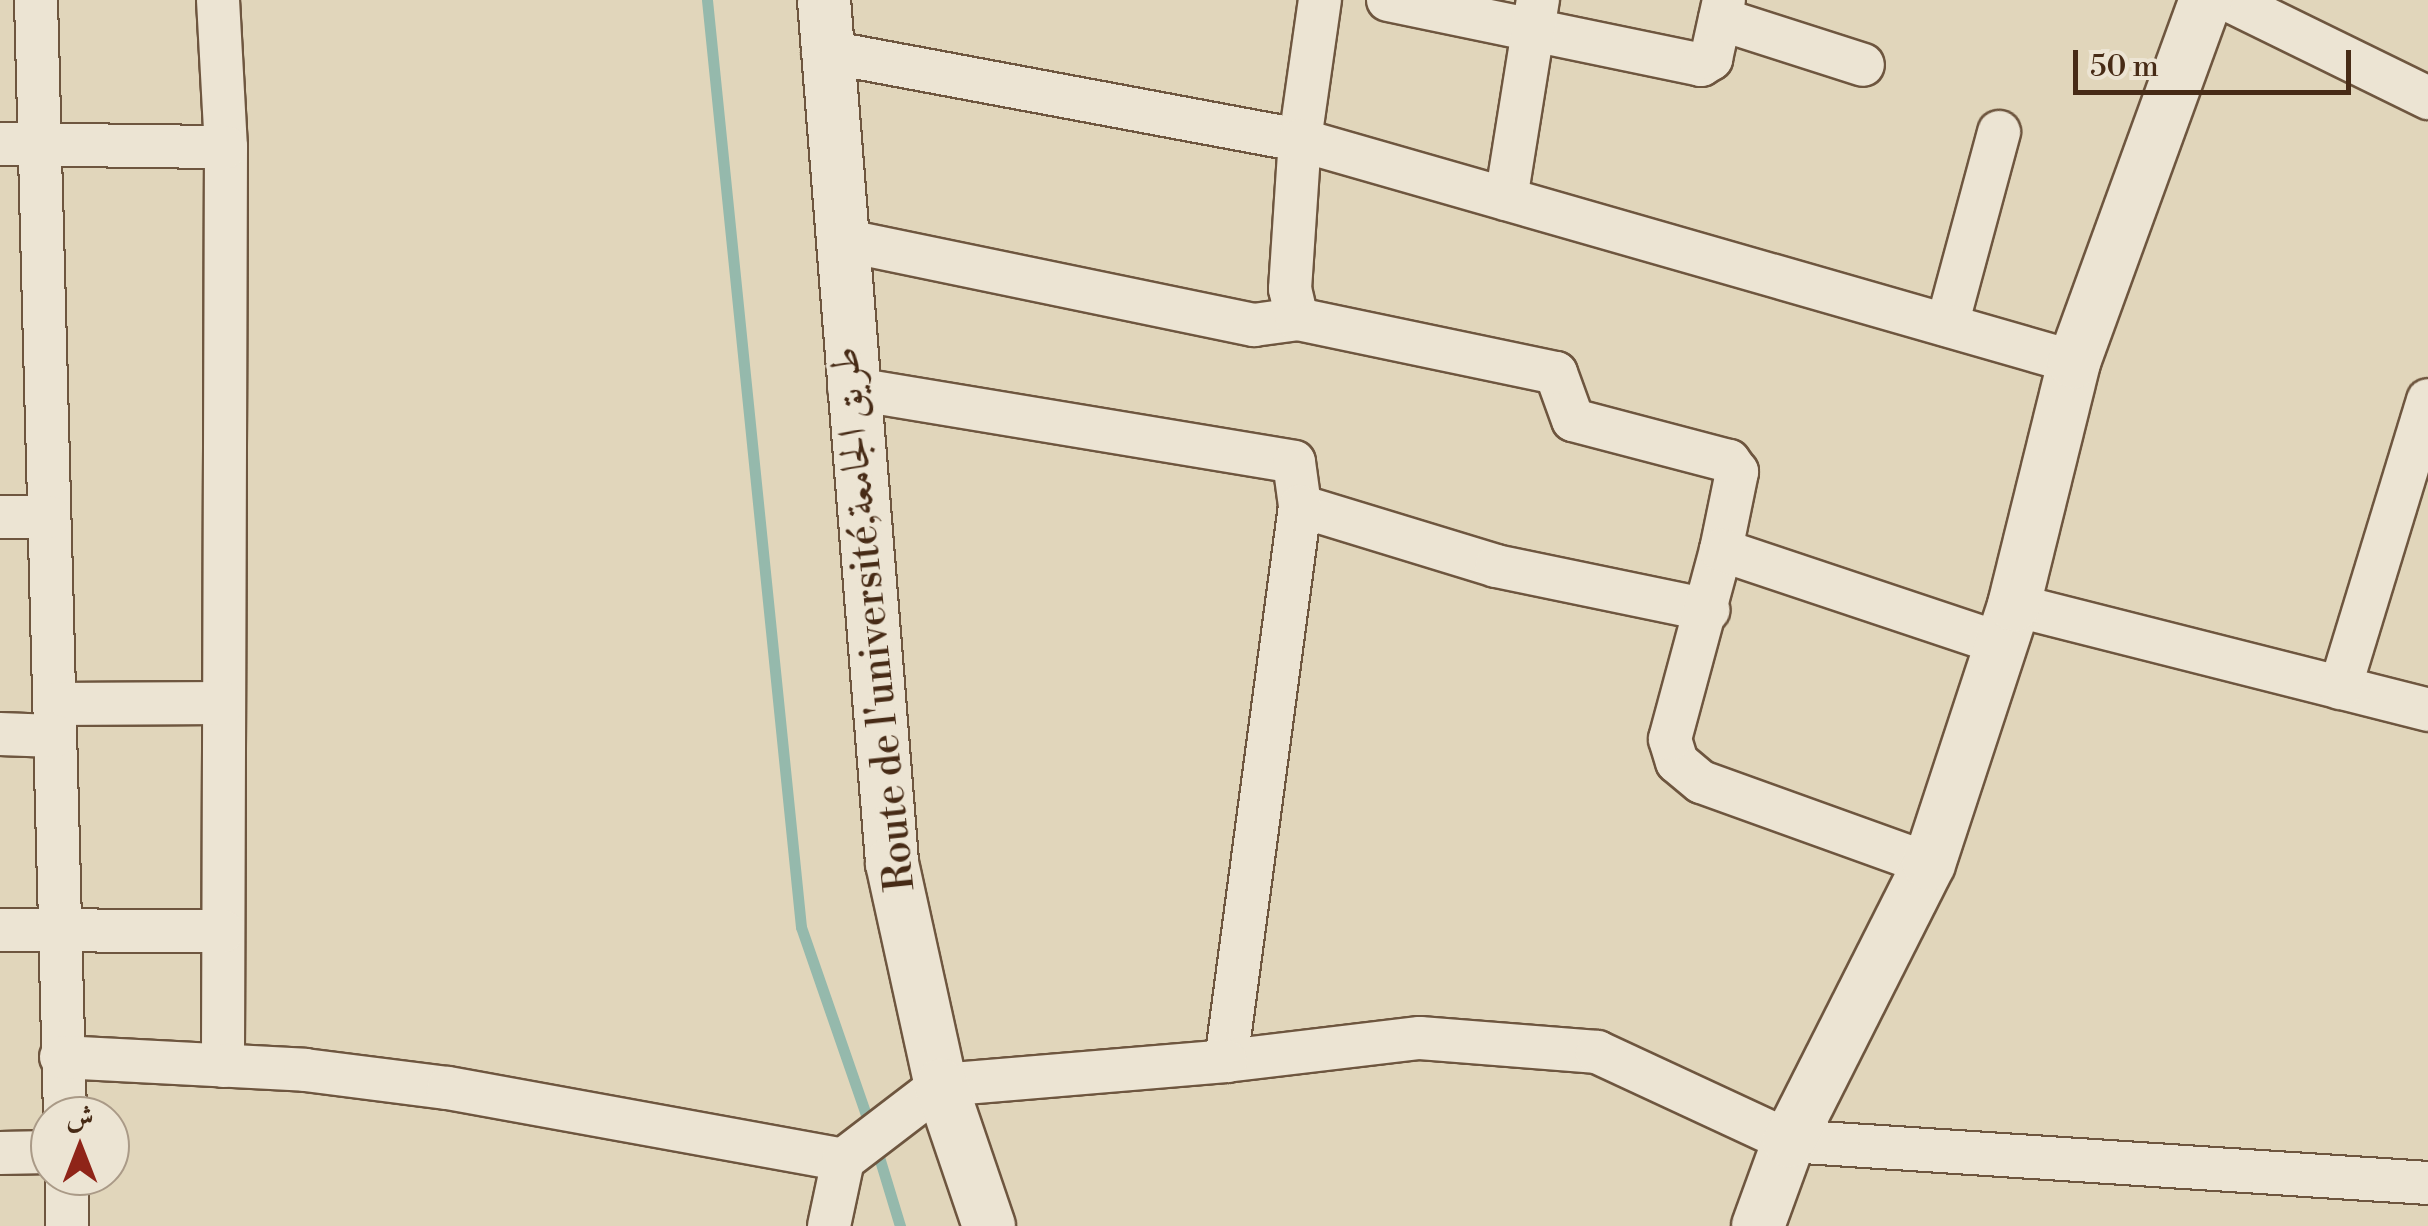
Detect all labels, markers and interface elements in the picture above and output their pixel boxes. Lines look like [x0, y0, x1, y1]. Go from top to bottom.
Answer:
scale bar [2078, 30, 2356, 92]
text: 50 m [2090, 48, 2159, 86]
street label: Route de l'université,طريق الجامعة [821, 345, 925, 893]
north arrow [30, 1096, 130, 1196]
text: ش [66, 1100, 94, 1135]

